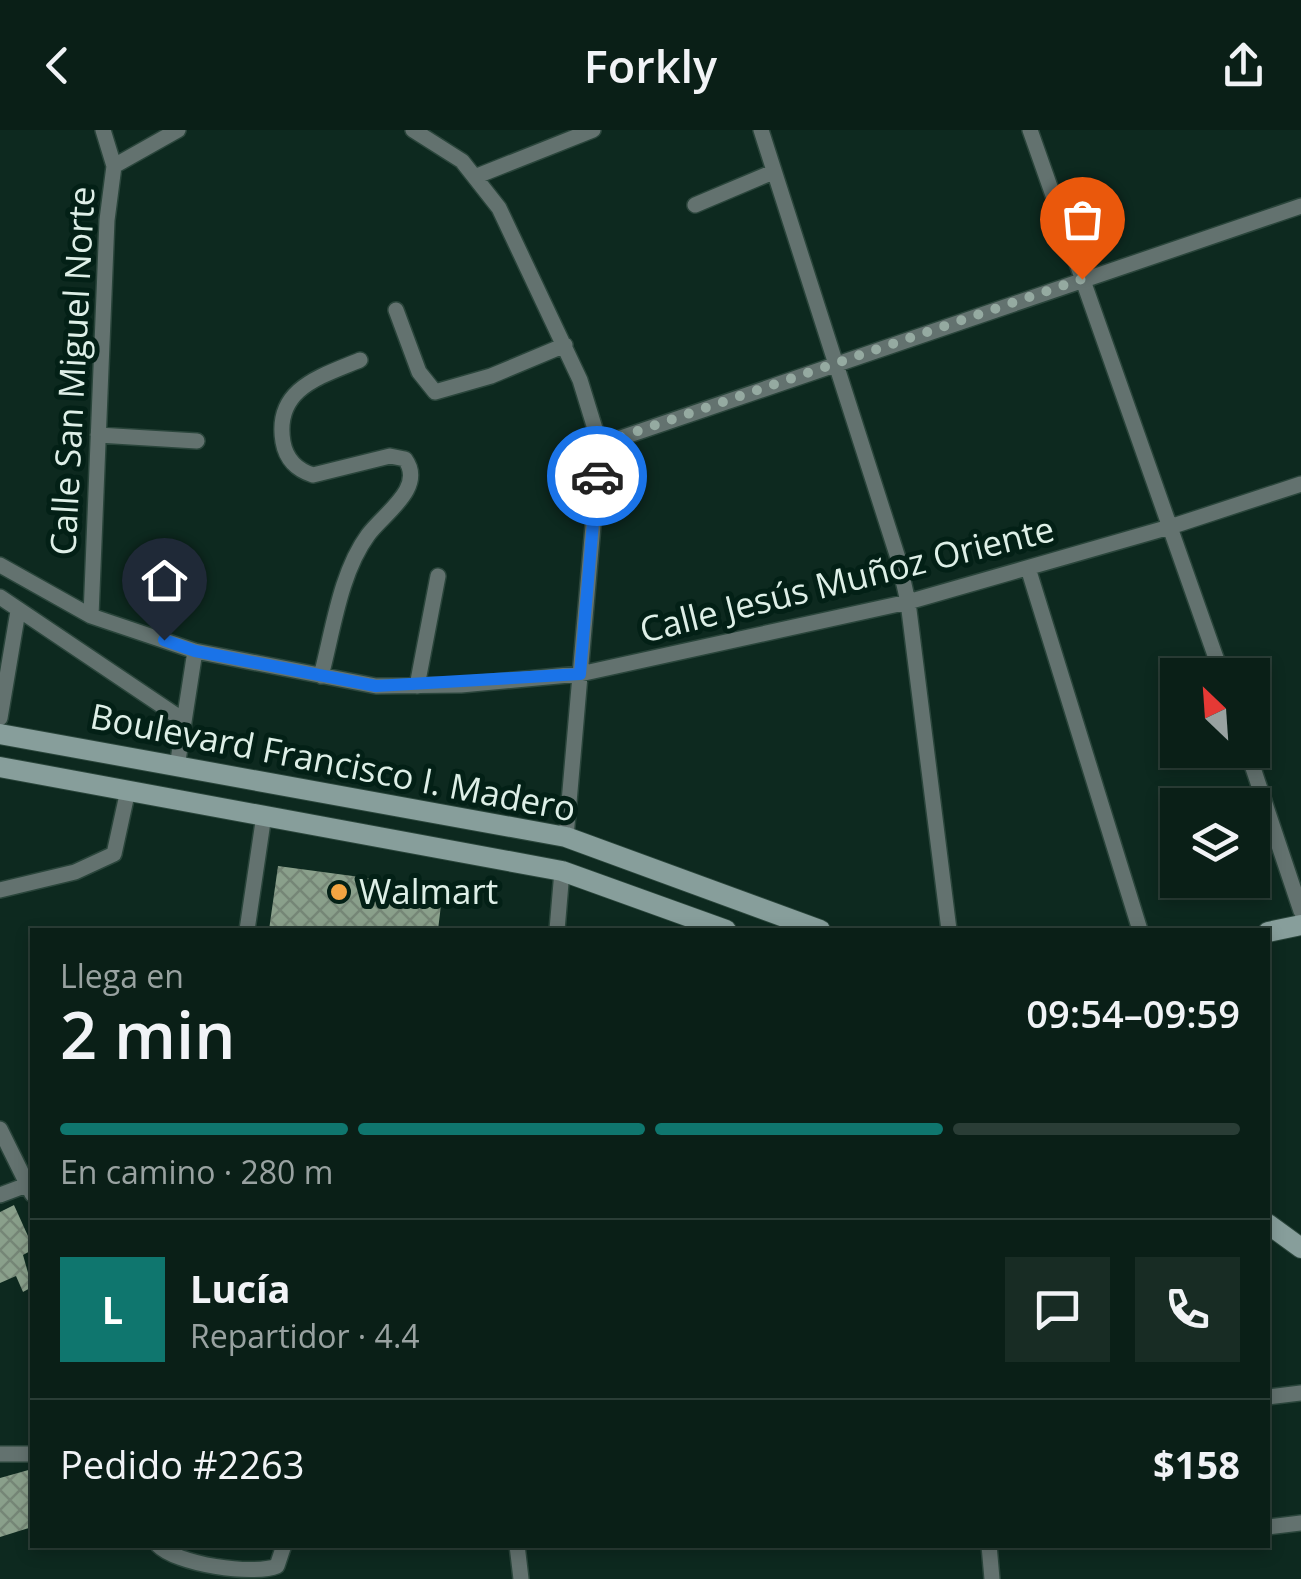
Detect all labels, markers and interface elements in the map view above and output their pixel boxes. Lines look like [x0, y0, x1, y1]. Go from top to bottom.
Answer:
text: Forkly [584, 35, 717, 96]
icon: back [30, 38, 85, 93]
icon: share [1216, 38, 1271, 93]
pin [1040, 177, 1125, 280]
street label: Calle San Miguel Norte [38, 185, 105, 557]
icon: bag [1055, 192, 1110, 247]
courier [547, 426, 647, 526]
icon: car [570, 449, 625, 504]
street label: Calle Jesús Muñoz Oriente [635, 504, 1059, 653]
pin [122, 538, 207, 641]
icon: home [137, 553, 192, 608]
north arrow [1160, 658, 1270, 768]
map controls [1160, 658, 1270, 898]
street label: Boulevard Francisco I. Madero [87, 691, 580, 832]
button: layers [1160, 788, 1270, 898]
place label: Walmart [359, 867, 498, 914]
marker: Walmart [328, 881, 350, 903]
text: Llega en [60, 954, 184, 997]
text: 09:54–09:59 [1026, 987, 1240, 1039]
text: 2 min [60, 990, 235, 1078]
text: En camino · 280 m [60, 1150, 333, 1193]
button: chat [1005, 1257, 1110, 1362]
button: phone [1135, 1257, 1240, 1362]
text: Lucía [190, 1262, 291, 1314]
text: L [102, 1283, 123, 1335]
text: Repartidor · 4.4 [190, 1314, 420, 1357]
text: Pedido #2263 [60, 1438, 304, 1490]
text: $158 [1153, 1438, 1240, 1490]

